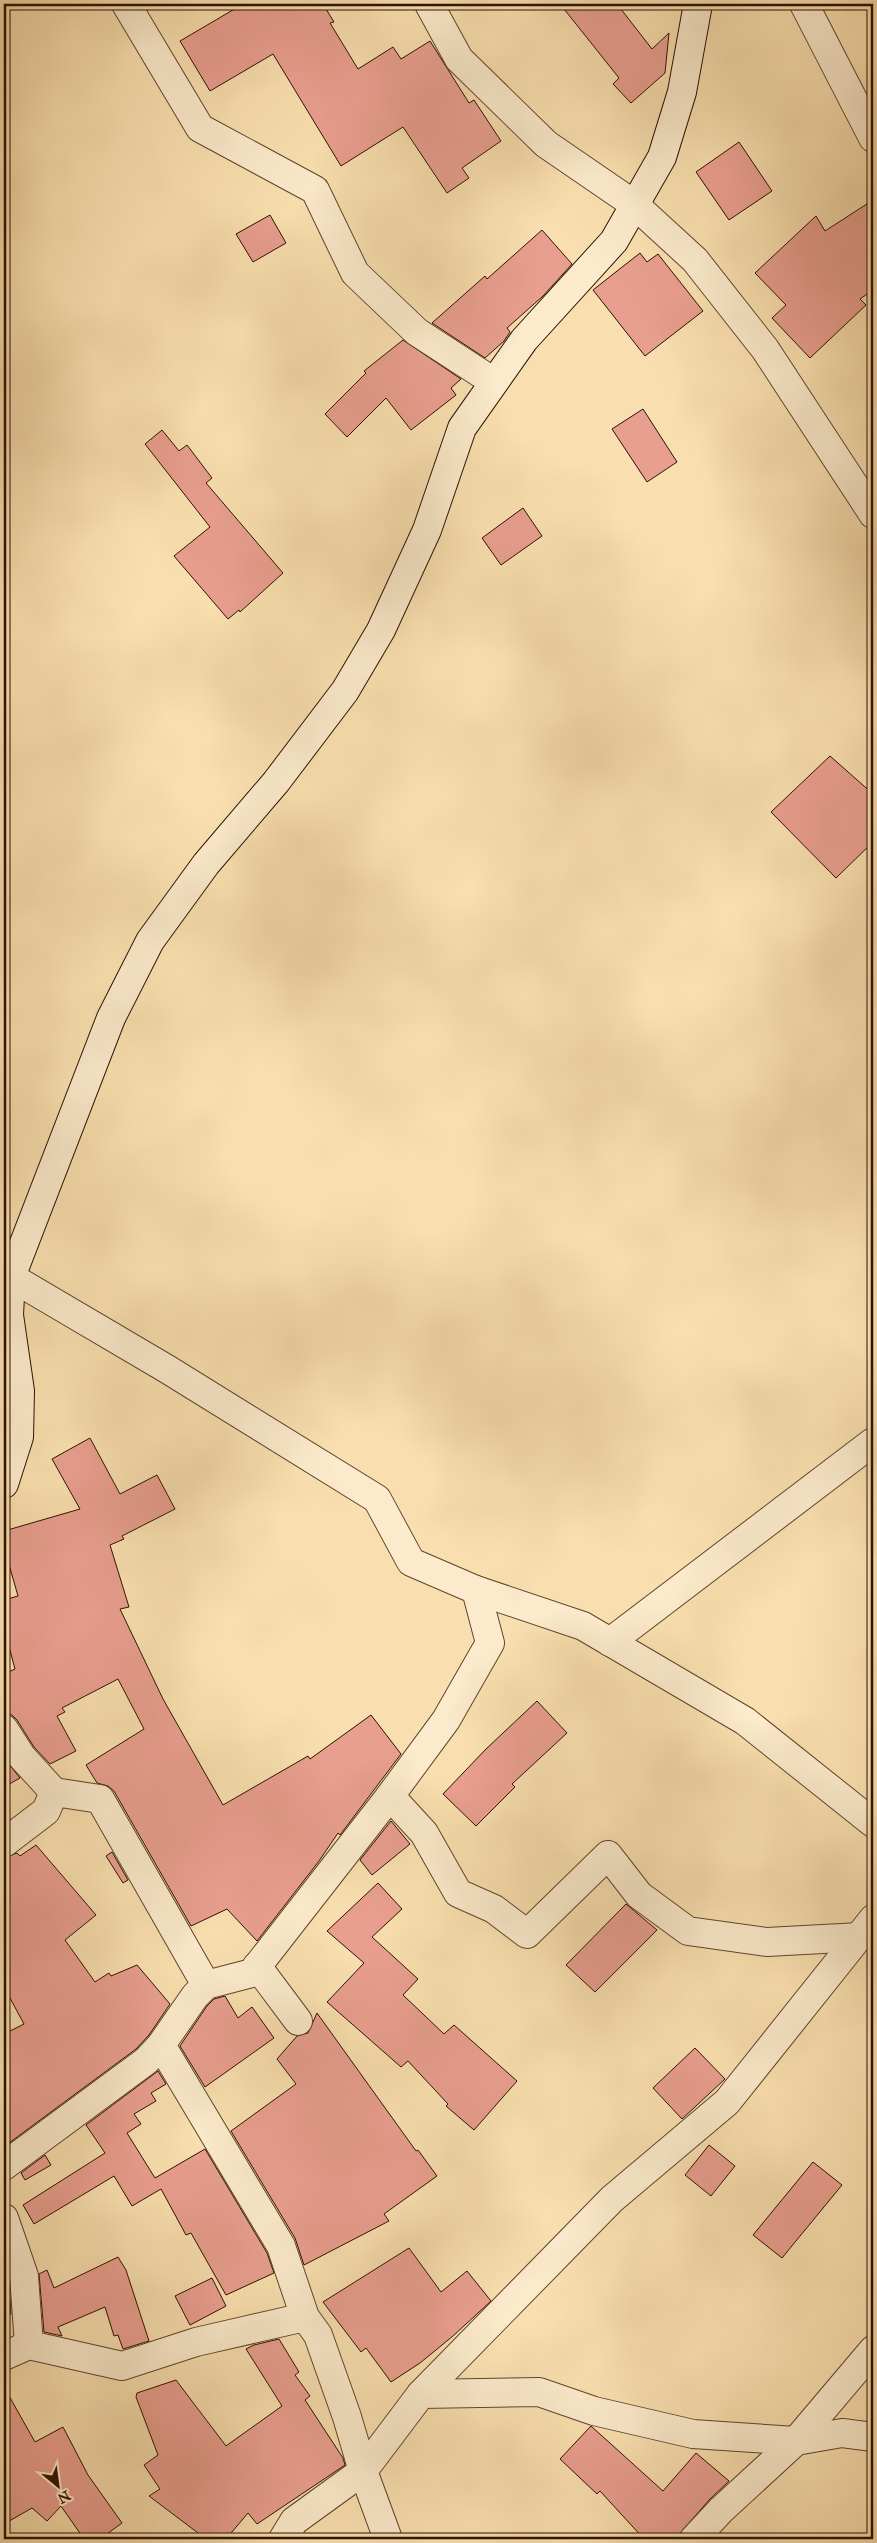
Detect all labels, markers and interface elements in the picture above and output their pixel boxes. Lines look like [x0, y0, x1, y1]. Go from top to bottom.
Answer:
north arrow [32, 2460, 82, 2510]
text: N [55, 2487, 73, 2507]

